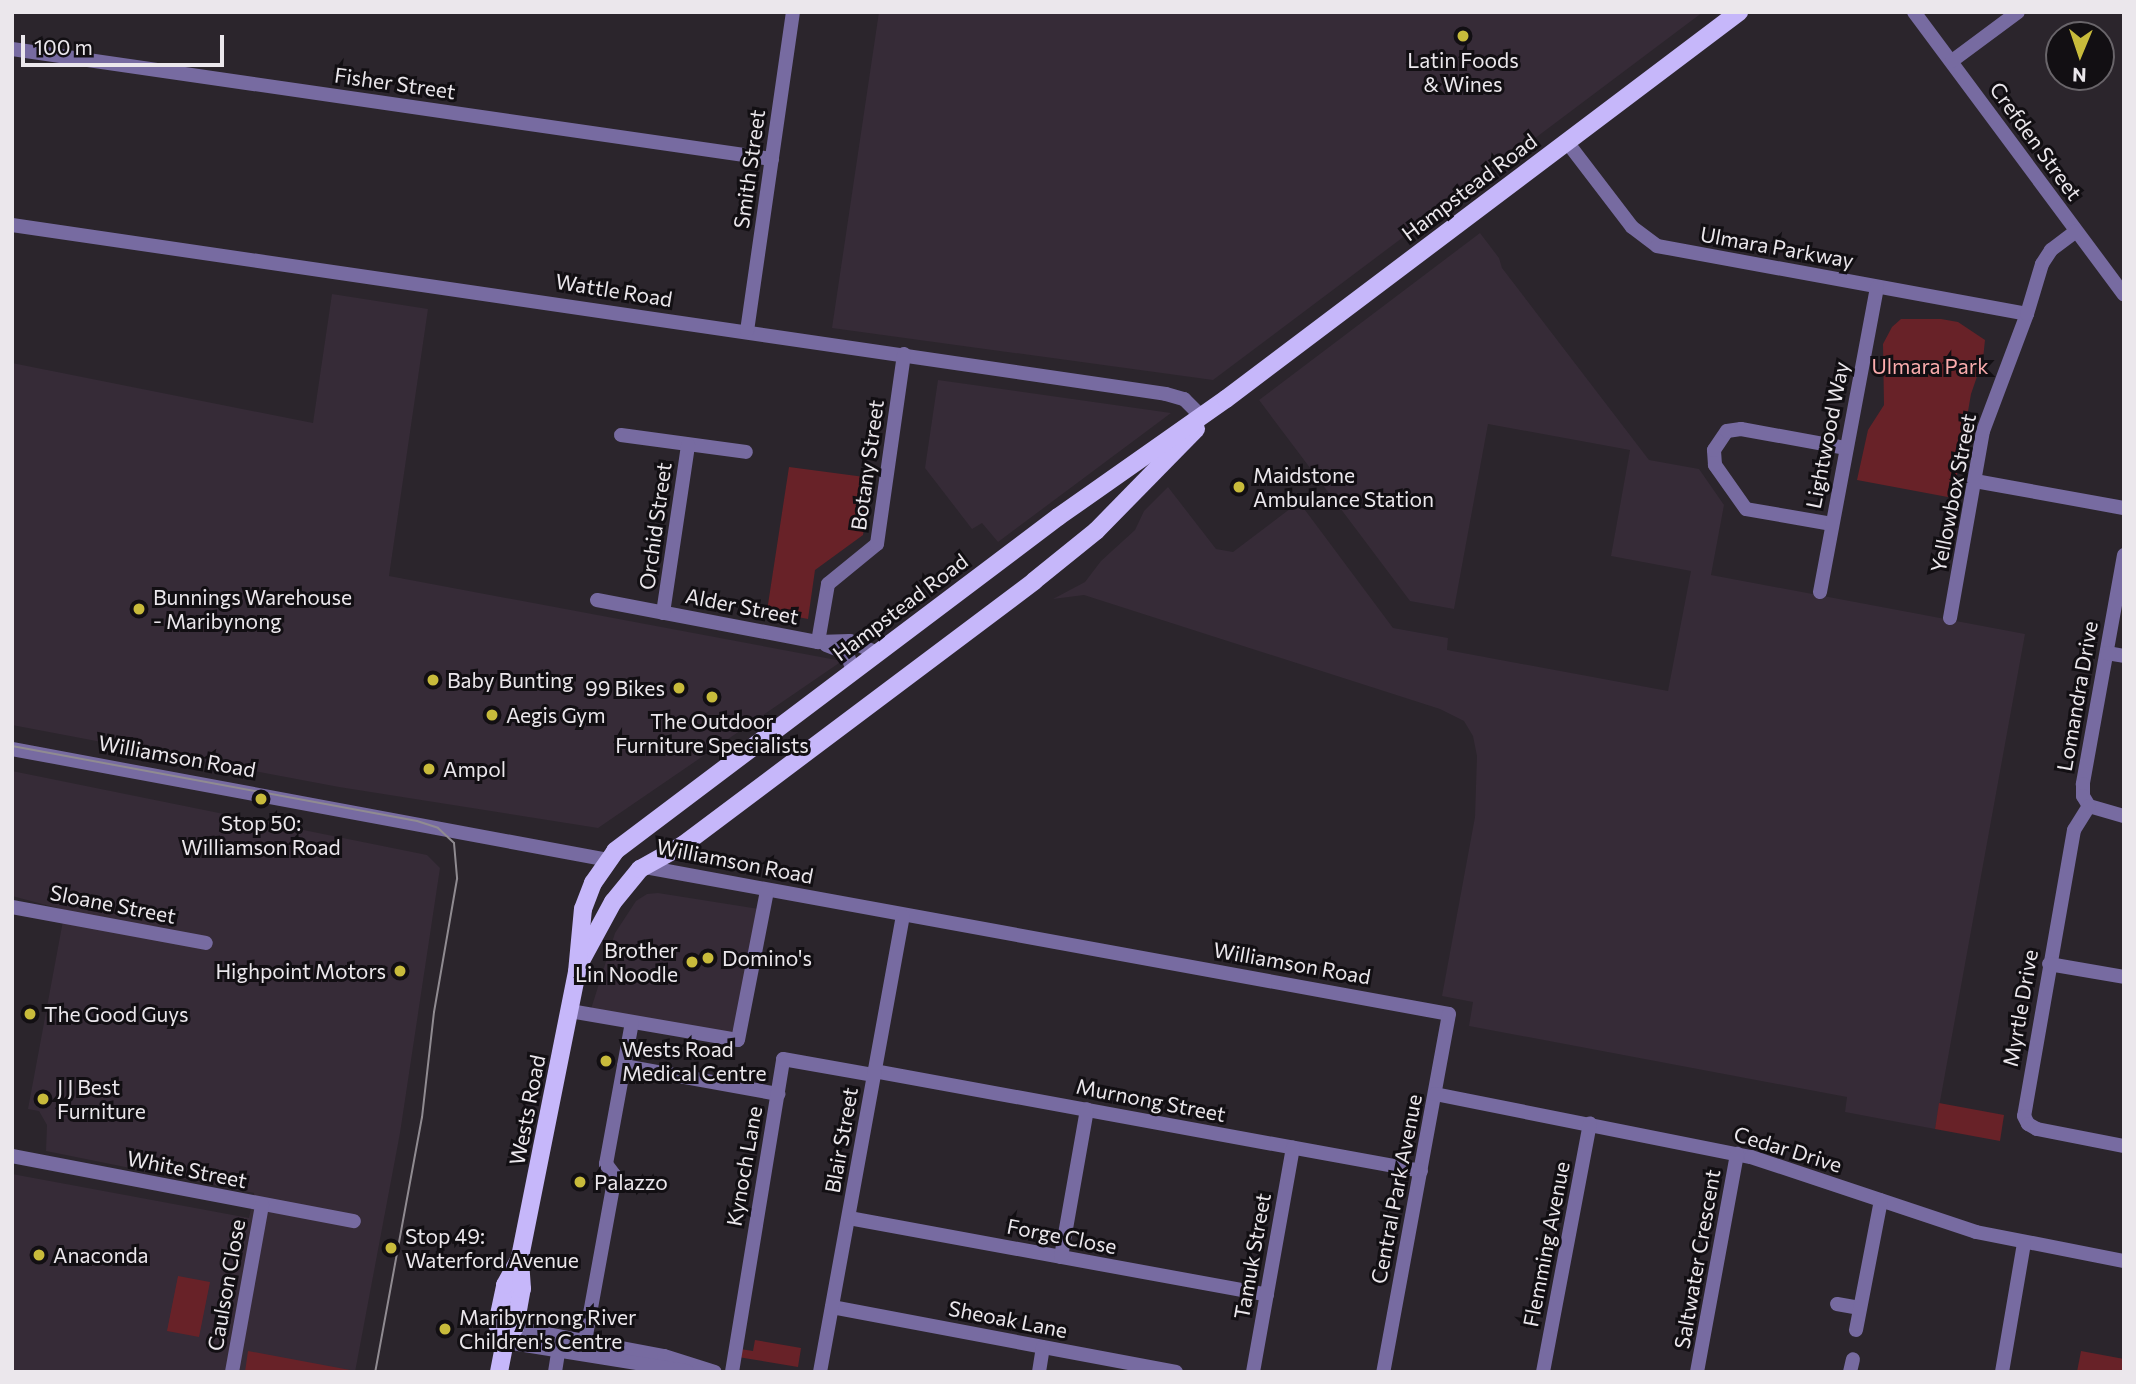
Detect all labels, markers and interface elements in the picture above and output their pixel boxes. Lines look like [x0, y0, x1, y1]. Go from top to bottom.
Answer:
scale bar [24, 21, 228, 65]
north arrow [2045, 21, 2115, 91]
marker: Latin Foods & Wines [1455, 28, 1471, 44]
text: 100 m [34, 34, 93, 59]
place label: Latin Foods & Wines [1407, 47, 1519, 97]
street label: Fisher Street [333, 62, 457, 104]
text: N [2072, 64, 2087, 87]
street label: Crefden Street [1985, 77, 2087, 205]
street label: Smith Street [728, 108, 770, 230]
street label: Hampstead Road [1397, 128, 1541, 246]
street label: Ulmara Parkway [1698, 221, 1856, 273]
street label: Wattle Road [554, 268, 674, 312]
park label: Ulmara Park [1871, 353, 1989, 379]
street label: Lightwood Way [1800, 359, 1854, 511]
street label: Botany Street [845, 398, 889, 532]
street label: Yellowbox Street [1925, 411, 1981, 575]
street label: Orchid Street [634, 461, 676, 591]
place label: Maidstone Ambulance Station [1253, 462, 1434, 512]
marker: Maidstone Ambulance Station [1231, 479, 1247, 495]
street label: Hampstead Road [828, 548, 972, 666]
street label: Alder Street [683, 583, 801, 629]
place label: Bunnings Warehouse - Maribynong [153, 584, 352, 634]
marker: Bunnings Warehouse - Maribynong [131, 601, 147, 617]
street label: Lomandra Drive [2051, 619, 2103, 773]
place label: Baby Bunting [447, 667, 573, 693]
marker: Baby Bunting [425, 672, 441, 688]
place label: 99 Bikes [585, 675, 665, 701]
marker: 99 Bikes [671, 680, 687, 696]
marker: The Outdoor Furniture Specialists [704, 689, 720, 705]
place label: Aegis Gym [506, 702, 606, 728]
marker: Aegis Gym [484, 707, 500, 723]
place label: The Outdoor Furniture Specialists [615, 708, 809, 758]
street label: Williamson Road [96, 730, 258, 782]
place label: Ampol [443, 756, 506, 782]
marker: Ampol [421, 761, 437, 777]
marker: Stop 50: Williamson Road [253, 791, 269, 807]
place label: Stop 50: Williamson Road [181, 810, 341, 860]
street label: Williamson Road [654, 833, 816, 889]
street label: Sloane Street [48, 879, 178, 929]
place label: Brother Lin Noodle [575, 937, 678, 987]
street label: Williamson Road [1211, 937, 1373, 989]
place label: Domino's [722, 945, 812, 971]
street label: Myrtle Drive [1997, 947, 2043, 1069]
marker: Domino's [700, 950, 716, 966]
marker: Brother Lin Noodle [684, 954, 700, 970]
place label: Highpoint Motors [215, 958, 386, 984]
marker: Highpoint Motors [392, 963, 408, 979]
place label: The Good Guys [44, 1001, 189, 1027]
marker: The Good Guys [22, 1006, 38, 1022]
place label: Wests Road Medical Centre [622, 1036, 767, 1086]
marker: Wests Road Medical Centre [596, 1051, 616, 1071]
street label: Wests Road [504, 1053, 550, 1167]
street label: Murnong Street [1074, 1073, 1228, 1127]
place label: J J Best Furniture [57, 1074, 146, 1124]
street label: Blair Street [819, 1085, 863, 1195]
marker: J J Best Furniture [35, 1091, 51, 1107]
street label: Central Park Avenue [1365, 1092, 1427, 1286]
street label: Kynoch Lane [721, 1104, 767, 1228]
street label: Cedar Drive [1731, 1121, 1845, 1177]
street label: White Street [125, 1145, 249, 1193]
street label: Flemming Avenue [1518, 1159, 1574, 1329]
street label: Saltwater Crescent [1669, 1167, 1725, 1351]
place label: Palazzo [594, 1169, 668, 1195]
marker: Palazzo [572, 1174, 588, 1190]
street label: Tamuk Street [1229, 1191, 1275, 1321]
street label: Forge Close [1005, 1213, 1119, 1259]
street label: Caulson Close [202, 1217, 250, 1353]
place label: Stop 49: Waterford Avenue [405, 1223, 579, 1273]
marker: Stop 49: Waterford Avenue [383, 1240, 399, 1256]
place label: Anaconda [53, 1242, 149, 1268]
marker: Anaconda [31, 1247, 47, 1263]
street label: Sheoak Lane [946, 1295, 1070, 1343]
place label: Maribyrnong River Children's Centre [459, 1304, 636, 1354]
marker: Maribyrnong River Children's Centre [437, 1321, 453, 1337]

